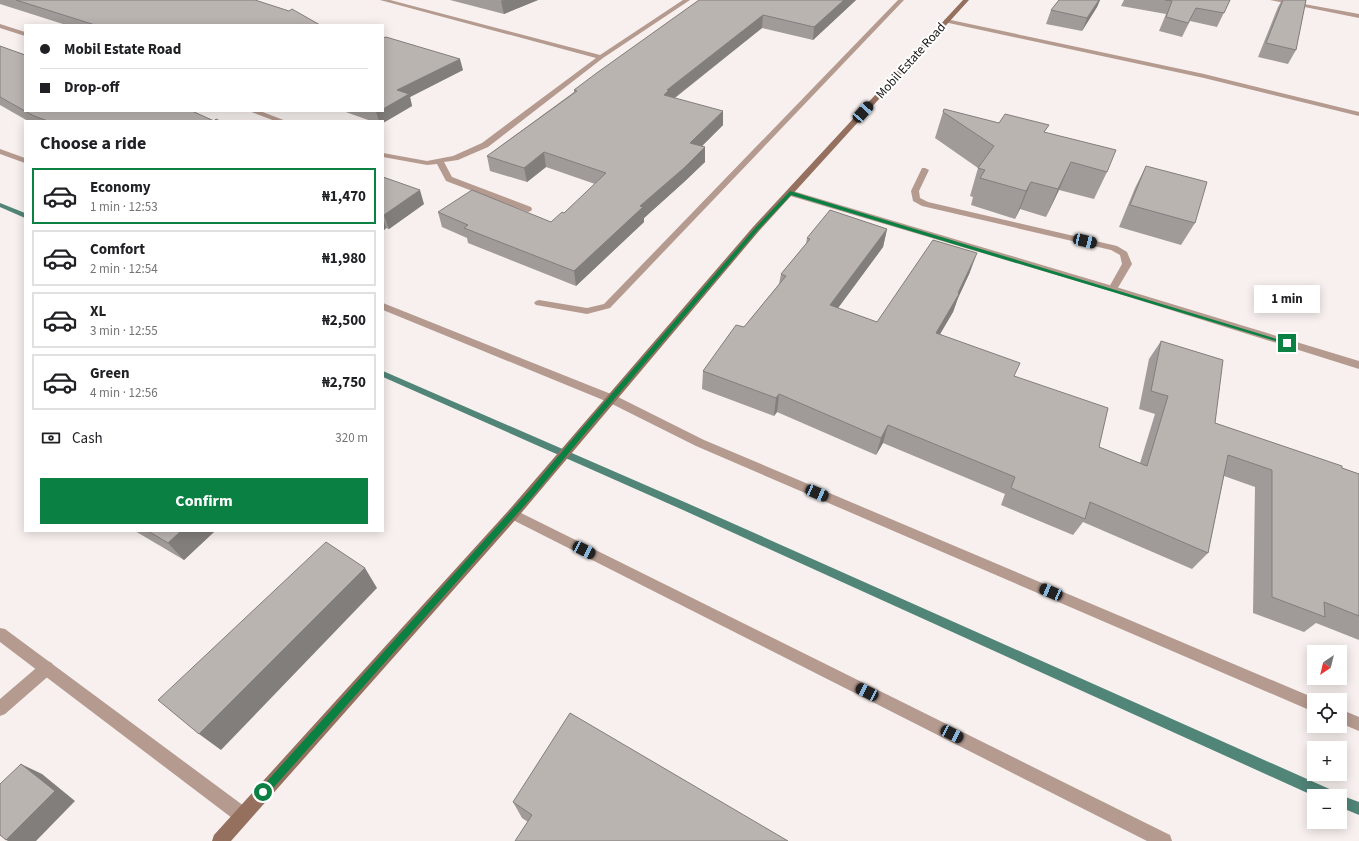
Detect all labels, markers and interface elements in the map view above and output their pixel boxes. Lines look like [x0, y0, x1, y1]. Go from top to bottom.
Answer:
street label: Mobil Estate Road [872, 19, 950, 103]
text: Mobil Estate Road [64, 39, 181, 60]
text: Drop-off [64, 77, 119, 98]
car [851, 99, 875, 125]
text: Choose a ride [40, 131, 146, 156]
text: Economy [90, 177, 151, 198]
icon: car [42, 178, 78, 214]
text: ₦1,470 [322, 186, 366, 207]
text: 1 min · 12:53 [90, 198, 158, 216]
car [1072, 232, 1098, 250]
text: Comfort [90, 239, 145, 260]
icon: car [42, 240, 78, 276]
text: ₦1,980 [322, 248, 366, 269]
text: 2 min · 12:54 [90, 260, 158, 278]
callout: 1 min [1254, 285, 1320, 313]
text: 1 min [1271, 290, 1303, 308]
text: XL [90, 301, 106, 322]
icon: car [42, 302, 78, 338]
text: ₦2,500 [322, 310, 366, 331]
text: 3 min · 12:55 [90, 322, 158, 340]
route end [1278, 334, 1296, 352]
text: Green [90, 363, 130, 384]
icon: car [42, 364, 78, 400]
text: ₦2,750 [322, 372, 366, 393]
text: 4 min · 12:56 [90, 384, 158, 402]
icon: cash [40, 427, 62, 449]
text: Cash [72, 428, 103, 449]
text: 320 m [335, 429, 368, 447]
button: Confirm [40, 478, 368, 524]
car [804, 483, 830, 503]
car [571, 539, 597, 561]
car [1038, 582, 1064, 602]
north arrow [1307, 645, 1347, 685]
map controls [1307, 645, 1347, 829]
car [854, 681, 880, 703]
button: locate [1307, 693, 1347, 733]
car [939, 723, 965, 745]
button: + [1307, 741, 1347, 781]
route start [254, 783, 272, 801]
button: − [1307, 789, 1347, 829]

